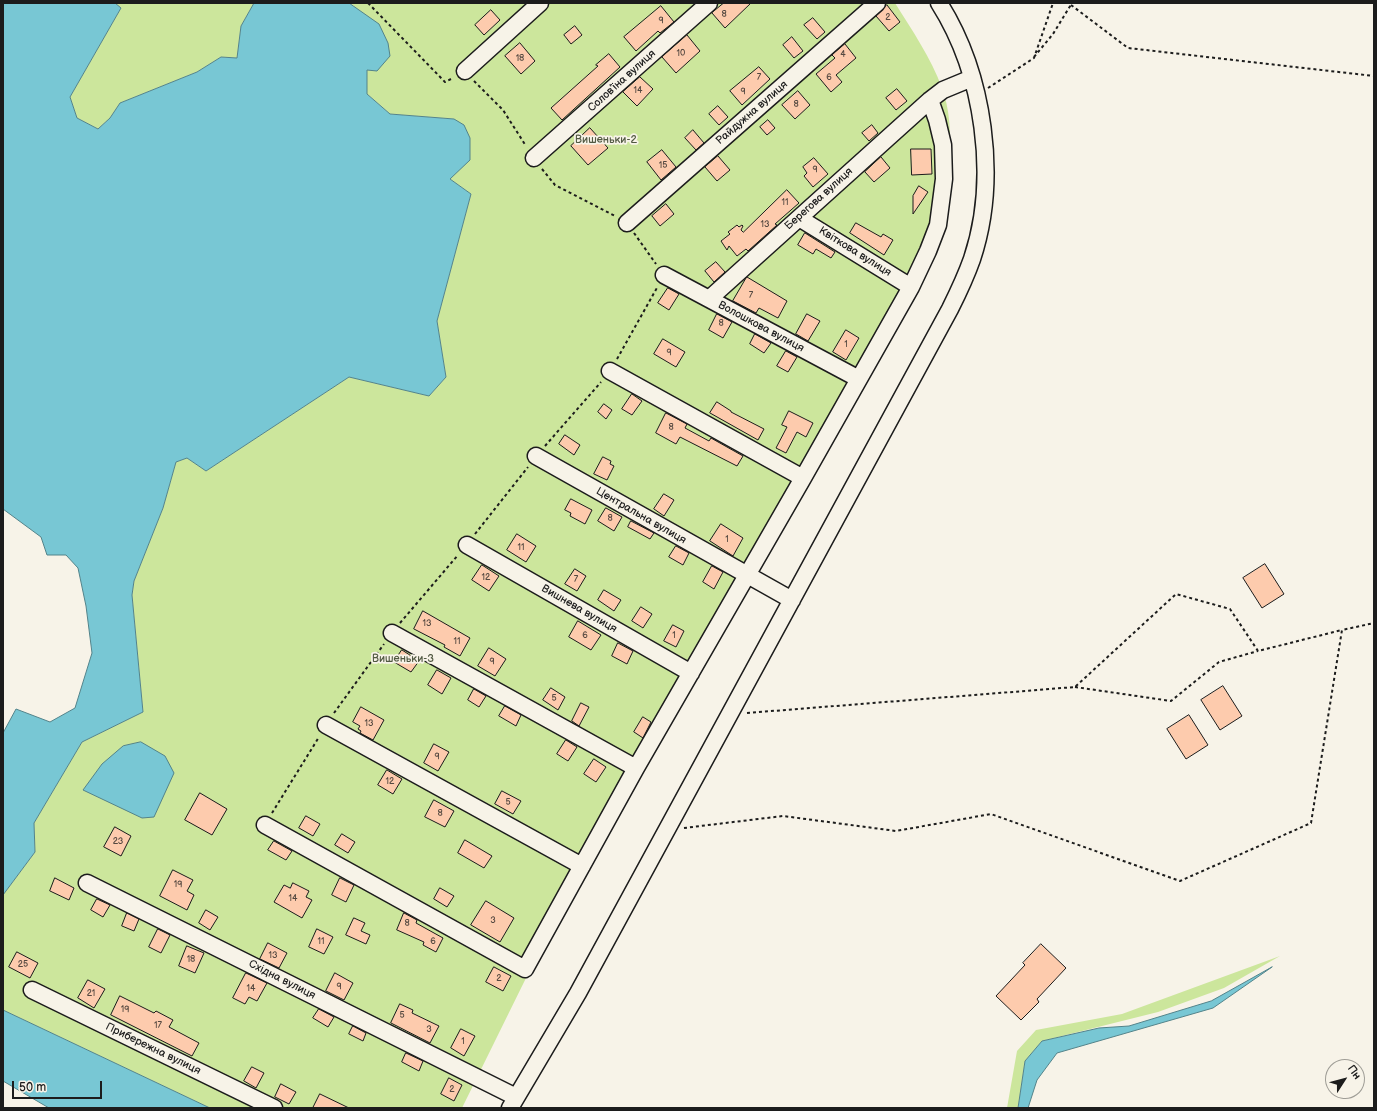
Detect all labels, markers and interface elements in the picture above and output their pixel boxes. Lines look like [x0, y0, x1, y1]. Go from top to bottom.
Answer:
house number: 8 [721, 10, 727, 20]
house number: 2 [885, 13, 891, 23]
house number: 9 [658, 16, 664, 26]
street label: Соловʼїна вулиця [585, 47, 659, 115]
house number: 10 [677, 49, 685, 59]
house number: 4 [840, 50, 846, 60]
house number: 18 [516, 54, 524, 64]
house number: 7 [757, 73, 761, 83]
house number: 6 [826, 73, 832, 83]
street label: Райдужна вулиця [713, 78, 791, 148]
house number: 14 [634, 86, 642, 96]
house number: 9 [740, 87, 746, 97]
house number: 8 [793, 100, 799, 110]
park label: Вишеньки-2 [575, 133, 637, 147]
house number: 15 [659, 161, 667, 171]
street label: Берегова вулиця [782, 165, 856, 233]
house number: 9 [812, 165, 818, 175]
house number: 11 [782, 198, 788, 208]
house number: 13 [760, 220, 770, 230]
street label: Квіткова вулиця [816, 224, 894, 280]
house number: 7 [749, 291, 753, 301]
street label: Волошкова вулиця [716, 299, 806, 355]
house number: 8 [718, 319, 724, 329]
house number: 1 [844, 340, 848, 350]
house number: 9 [666, 348, 672, 358]
house number: 8 [668, 423, 674, 433]
street label: Центральна вулиця [594, 485, 688, 547]
house number: 8 [607, 514, 613, 524]
house number: 1 [725, 535, 729, 545]
house number: 11 [518, 543, 524, 553]
house number: 12 [482, 573, 490, 583]
house number: 7 [574, 575, 578, 585]
street label: Вишнева вулиця [539, 582, 619, 636]
house number: 13 [422, 619, 432, 629]
house number: 6 [582, 631, 588, 641]
house number: 1 [672, 631, 676, 641]
house number: 11 [454, 637, 460, 647]
park label: Вишеньки-3 [372, 652, 434, 666]
house number: 9 [489, 657, 495, 667]
house number: 5 [551, 694, 557, 704]
house number: 13 [364, 719, 374, 729]
house number: 9 [434, 752, 440, 762]
house number: 12 [386, 777, 394, 787]
house number: 5 [505, 798, 511, 808]
house number: 8 [437, 809, 443, 819]
house number: 23 [113, 837, 123, 847]
house number: 19 [174, 880, 182, 890]
house number: 14 [289, 894, 297, 904]
house number: 3 [490, 916, 496, 926]
house number: 8 [404, 919, 410, 929]
house number: 11 [318, 937, 324, 947]
house number: 6 [430, 937, 436, 947]
house number: 13 [268, 951, 278, 961]
house number: 18 [187, 955, 195, 965]
street label: Східна вулиця [246, 957, 318, 1003]
house number: 25 [18, 960, 28, 970]
house number: 2 [496, 974, 502, 984]
house number: 9 [336, 982, 342, 992]
house number: 14 [247, 984, 255, 994]
house number: 21 [87, 989, 95, 999]
house number: 19 [121, 1005, 129, 1015]
house number: 5 [399, 1011, 405, 1021]
street label: Прибережна вулиця [103, 1020, 203, 1078]
house number: 17 [154, 1021, 162, 1031]
house number: 3 [426, 1025, 432, 1035]
house number: 1 [461, 1037, 465, 1047]
north arrow [1325, 1059, 1365, 1099]
text: Пн [1345, 1062, 1364, 1082]
scale bar [14, 1073, 104, 1099]
text: 50 m [19, 1080, 46, 1095]
house number: 2 [449, 1085, 455, 1095]

